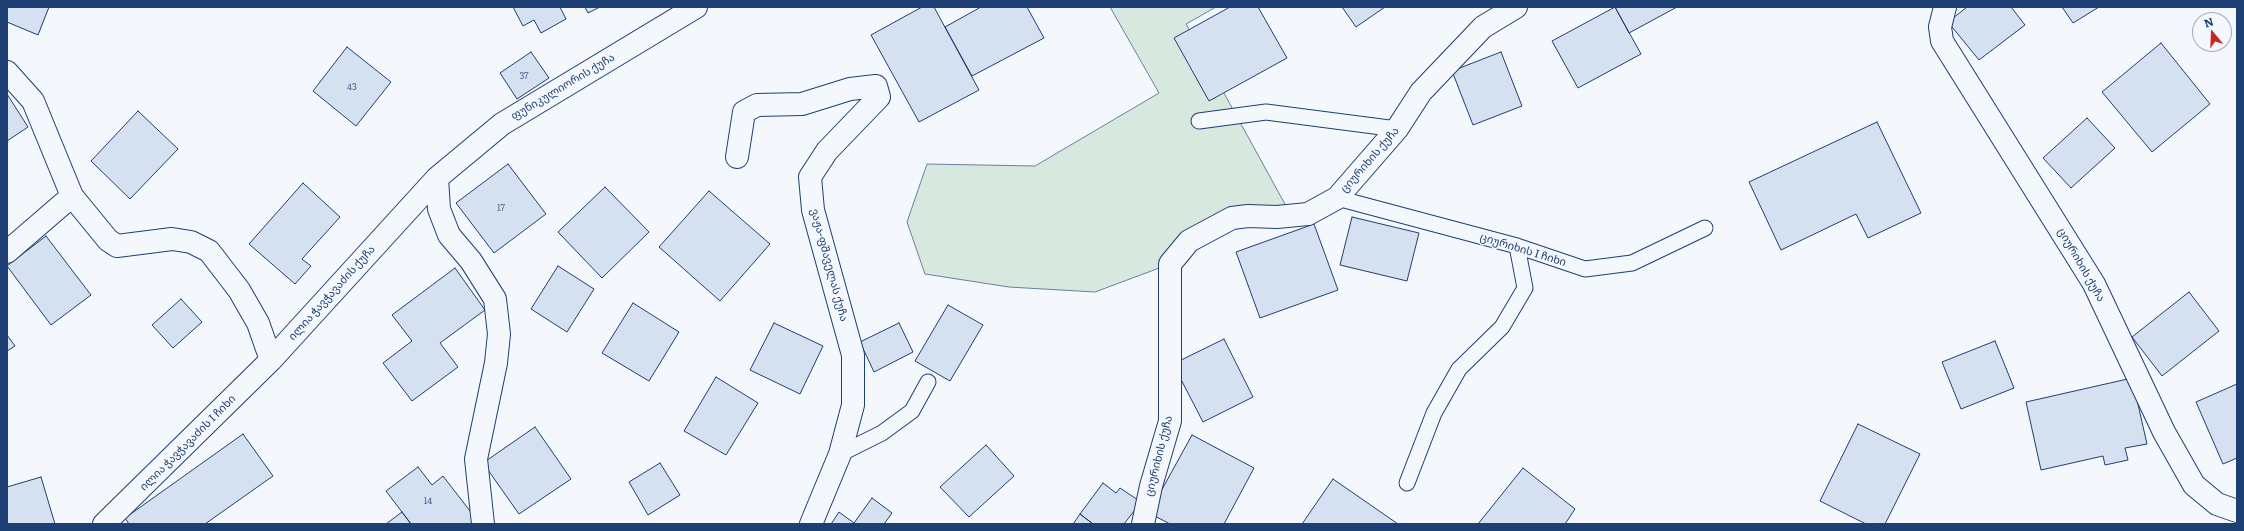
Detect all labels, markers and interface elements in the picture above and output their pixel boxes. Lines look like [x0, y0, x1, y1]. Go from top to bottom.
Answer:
north arrow [2192, 12, 2232, 52]
text: N [2201, 13, 2215, 31]
street label: ფუნიკულიორის ქუჩა [509, 51, 617, 123]
house number: 37 [519, 71, 529, 81]
house number: 43 [347, 82, 357, 92]
street label: ციურიხის ქუჩა [1338, 124, 1402, 196]
house number: 17 [497, 203, 505, 213]
street label: ვაჟა-ფშაველას ქუჩა [808, 207, 850, 323]
street label: ციურიხის ქუჩა [2055, 226, 2107, 304]
street label: ციურიხის I ჩიხი [1478, 231, 1568, 269]
street label: ილია ჭავჭავაძის ქუჩა [286, 243, 378, 343]
street label: ილია ჭავჭავაძის I ჩიხი [137, 392, 239, 494]
street label: ციურიხის ქუჩა [1143, 414, 1175, 498]
house number: 14 [424, 496, 432, 506]

